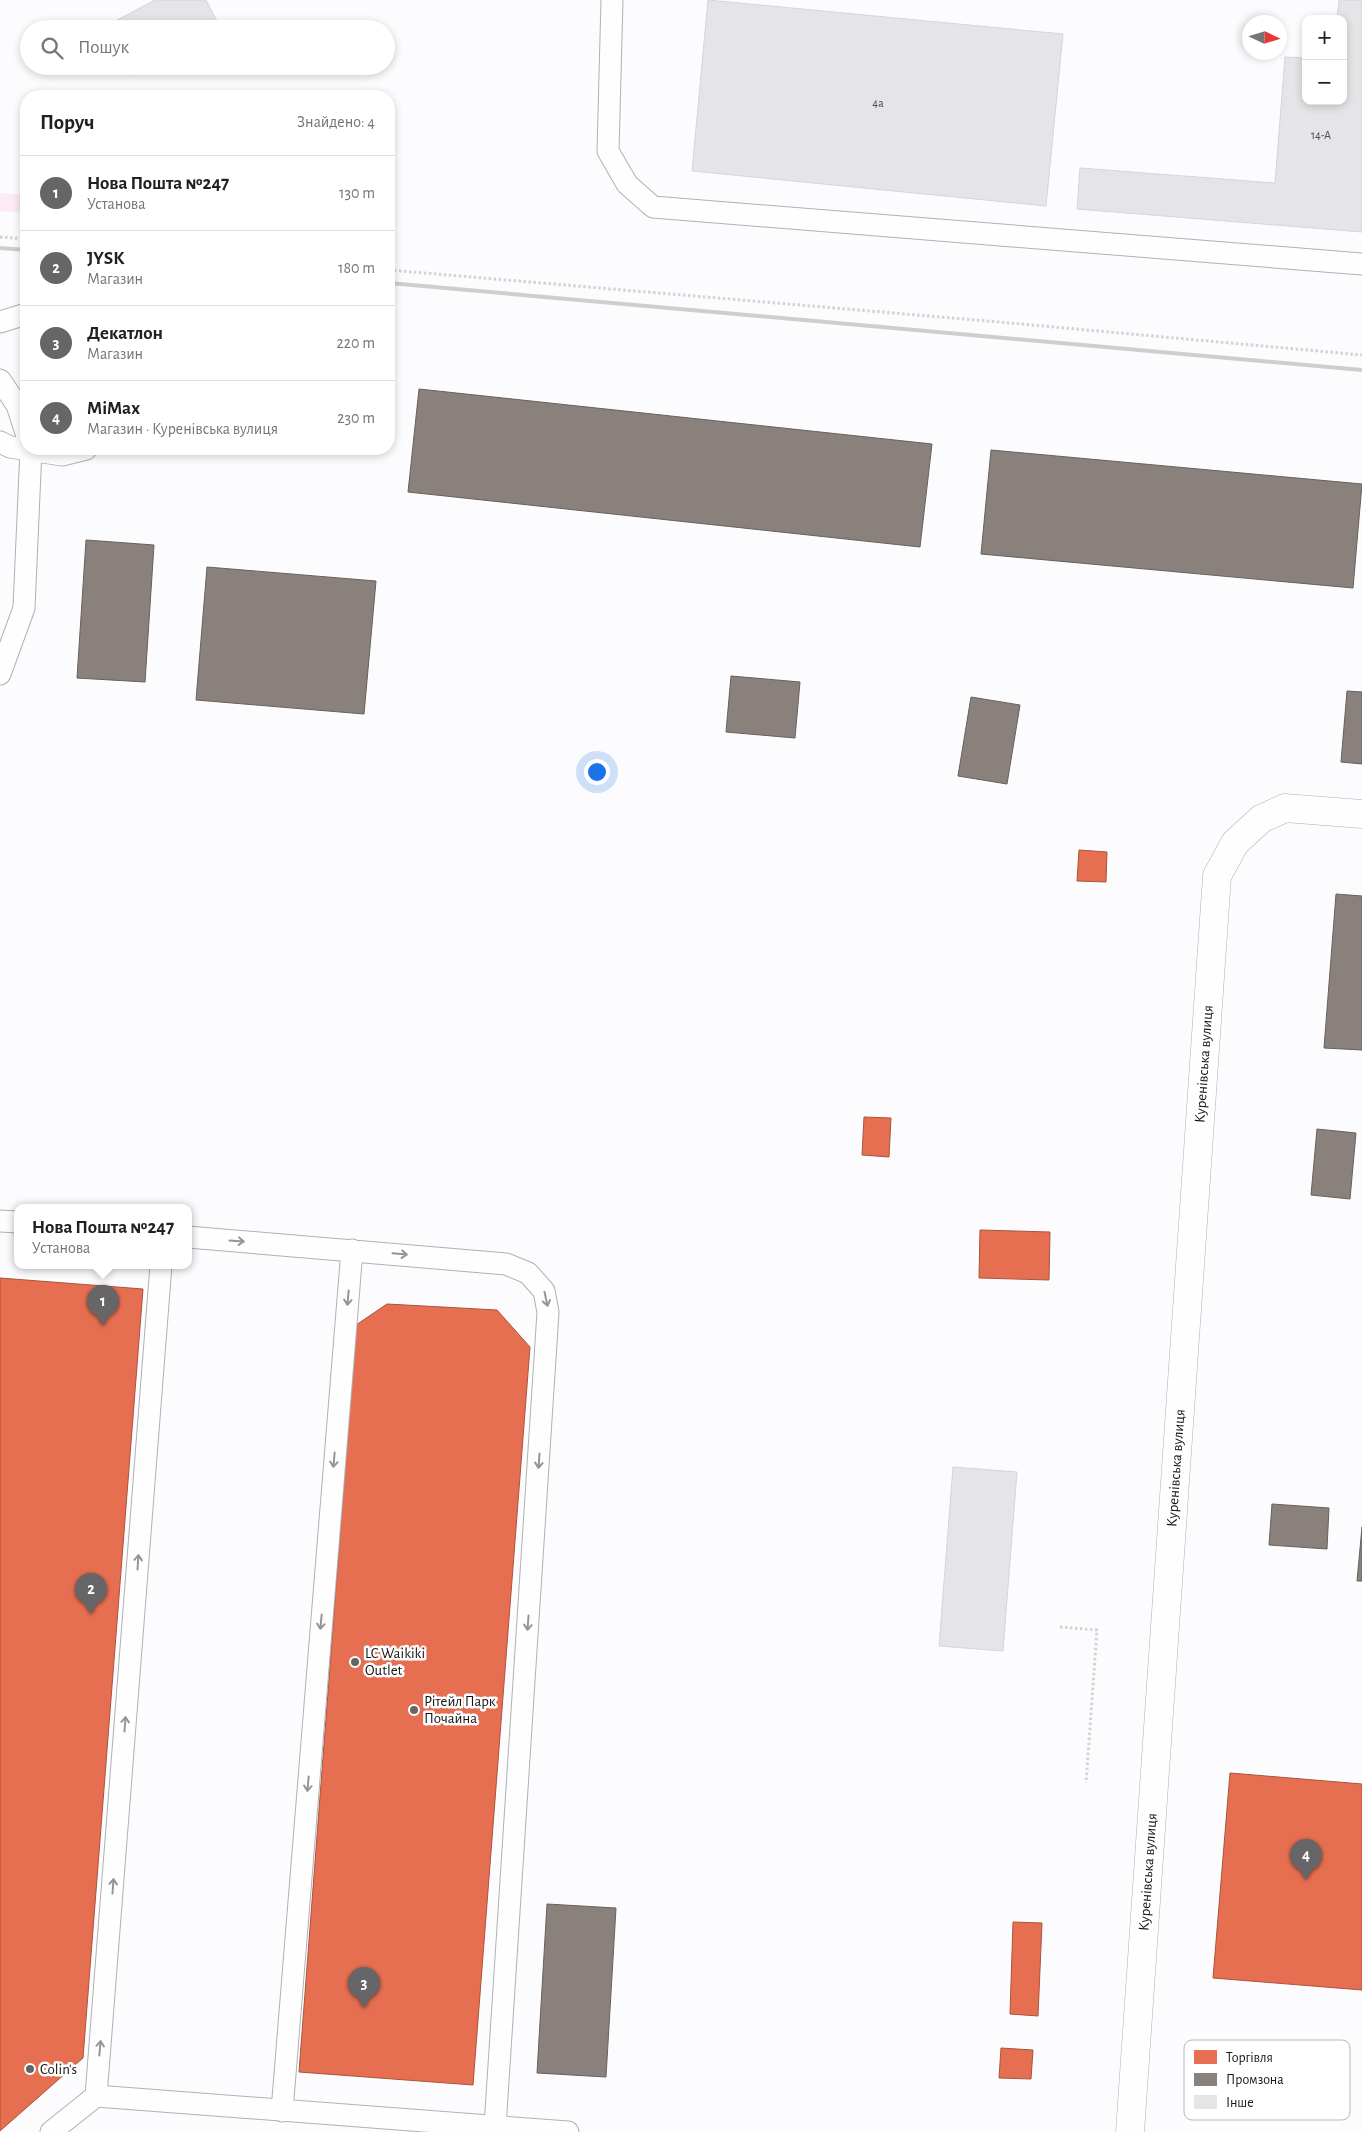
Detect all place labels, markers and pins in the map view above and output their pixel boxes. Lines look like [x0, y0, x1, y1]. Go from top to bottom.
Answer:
pin: 1 [87, 1285, 119, 1326]
pin: 2 [75, 1573, 107, 1614]
place label: LC Waikiki Outlet [365, 1646, 425, 1678]
marker: LC Waikiki Outlet [349, 1656, 361, 1668]
place label: Рітейл Парк Почайна [424, 1694, 496, 1726]
marker: Рітейл Парк Почайна [408, 1704, 420, 1716]
pin: 4 [1290, 1839, 1322, 1880]
pin: 3 [348, 1967, 380, 2008]
place label: Colin's [40, 2062, 77, 2077]
marker: Colin's [24, 2063, 36, 2075]

